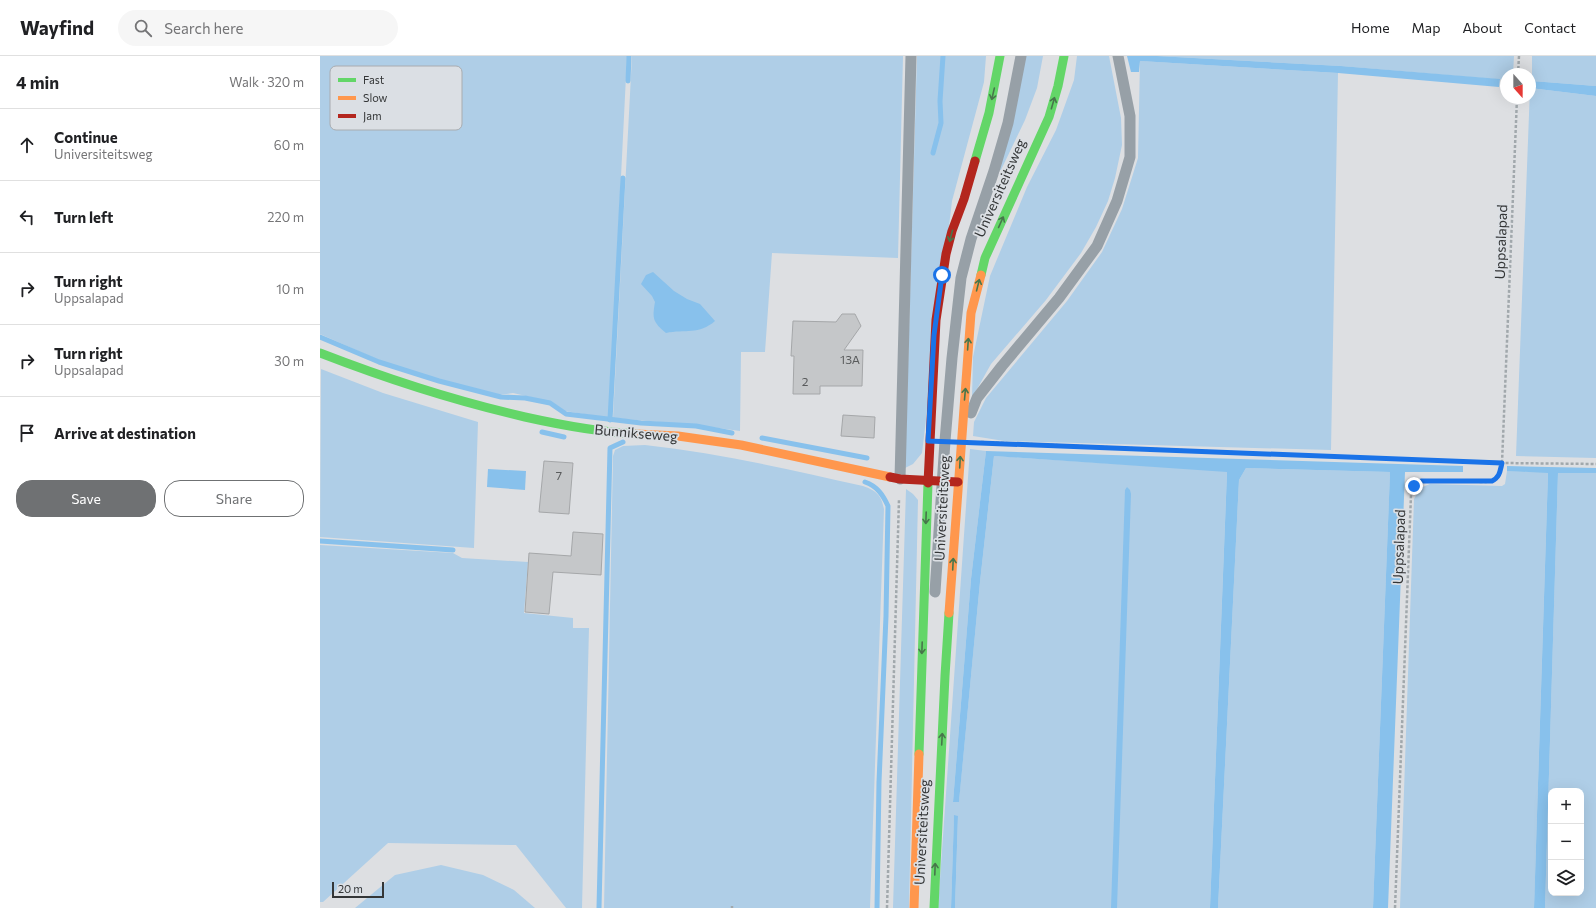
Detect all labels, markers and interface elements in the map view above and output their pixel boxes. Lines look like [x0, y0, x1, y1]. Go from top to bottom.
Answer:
search box [118, 10, 398, 46]
text: Wayfind [20, 16, 94, 39]
icon: search [132, 17, 154, 39]
text: Search here [164, 19, 244, 37]
text: Home [1351, 19, 1390, 36]
text: Map [1412, 19, 1440, 36]
text: About [1462, 19, 1502, 36]
text: Contact [1524, 19, 1576, 36]
legend [330, 66, 462, 130]
north arrow [1500, 68, 1536, 104]
text: 4 min [16, 72, 59, 93]
text: Fast [363, 73, 385, 86]
text: Walk · 320 m [229, 74, 304, 90]
one-way arrow [989, 88, 997, 101]
text: Slow [363, 91, 388, 104]
one-way arrow [1050, 97, 1057, 110]
text: Jam [363, 109, 382, 123]
text: Continue [54, 128, 118, 146]
icon: ahead [16, 134, 38, 156]
street label: Universiteitsweg [970, 136, 1029, 240]
text: 60 m [274, 137, 304, 153]
text: Universiteitsweg [54, 146, 152, 162]
street label: Uppsalapad [1491, 204, 1510, 280]
icon: left [16, 206, 38, 228]
text: Turn left [54, 208, 113, 226]
text: 220 m [267, 209, 304, 225]
one-way arrow [998, 216, 1005, 228]
one-way arrow [946, 229, 954, 242]
route start [933, 266, 951, 284]
text: Turn right [54, 272, 123, 290]
icon: right [16, 278, 38, 300]
one-way arrow [974, 279, 982, 292]
text: 10 m [276, 281, 304, 297]
text: Uppsalapad [54, 290, 124, 306]
one-way arrow [965, 338, 972, 351]
text: Turn right [54, 344, 123, 362]
icon: right [16, 350, 38, 372]
house number: 13A [840, 352, 860, 366]
text: 30 m [274, 353, 304, 369]
text: Uppsalapad [54, 362, 124, 378]
house number: 2 [802, 374, 809, 388]
one-way arrow [961, 388, 968, 401]
street label: Bunnikseweg [594, 420, 679, 445]
icon: arrive [16, 422, 38, 444]
text: Arrive at destination [54, 424, 196, 442]
street label: Universiteitsweg [930, 454, 953, 561]
one-way arrow [956, 456, 963, 469]
house number: 7 [556, 468, 562, 482]
route end [1405, 477, 1423, 495]
button: Save [16, 480, 156, 517]
button: Share [164, 480, 304, 517]
street label: Uppsalapad [1389, 509, 1408, 585]
one-way arrow [922, 511, 930, 524]
one-way arrow [950, 558, 957, 571]
one-way arrow [919, 641, 926, 654]
one-way arrow [938, 733, 945, 746]
street label: Universiteitsweg [910, 778, 933, 885]
map controls [1548, 788, 1584, 896]
button: + [1548, 788, 1584, 824]
button: − [1548, 824, 1584, 860]
button: layers [1548, 860, 1584, 896]
one-way arrow [932, 863, 939, 876]
scale bar [332, 880, 384, 899]
text: 20 m [338, 882, 363, 895]

